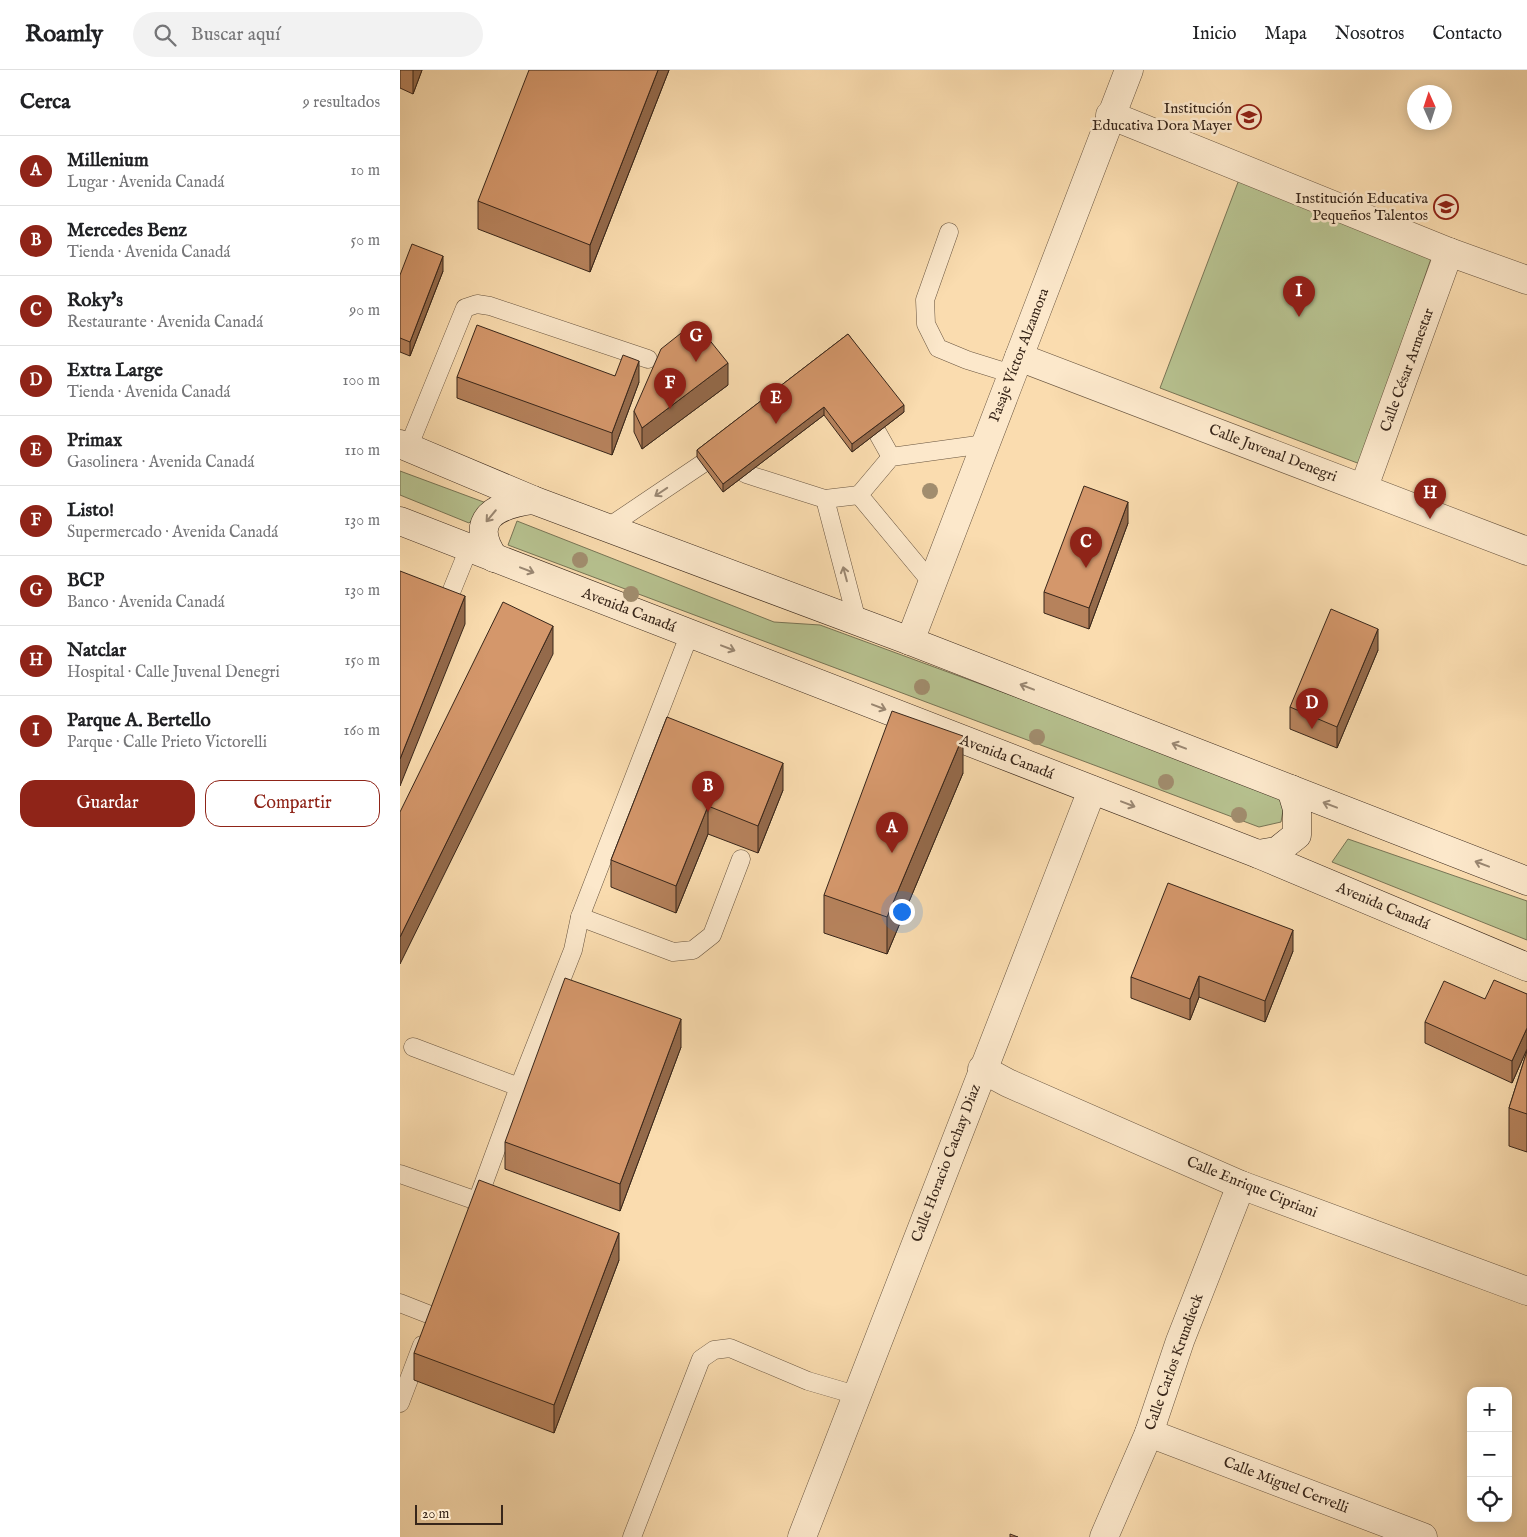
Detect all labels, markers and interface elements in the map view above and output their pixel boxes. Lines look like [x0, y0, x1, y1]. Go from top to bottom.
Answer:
search box [133, 12, 483, 57]
text: Roamly [25, 19, 103, 50]
icon: search [151, 21, 179, 49]
text: Buscar aquí [191, 23, 280, 47]
text: Inicio [1192, 23, 1237, 46]
text: Mapa [1265, 23, 1307, 46]
text: Nosotros [1335, 23, 1404, 46]
text: Contacto [1432, 23, 1502, 46]
north arrow [1407, 85, 1452, 130]
text: Cerca [20, 89, 70, 116]
text: 9 resultados [303, 93, 380, 113]
place label: Institución Educativa Dora Mayer [1092, 99, 1232, 135]
school or university icon: Institución Educativa Dora Mayer [1236, 104, 1262, 130]
text: Millenium [67, 149, 149, 173]
text: A [31, 161, 41, 181]
text: 10 m [350, 161, 380, 181]
text: Lugar · Avenida Canadá [67, 173, 224, 193]
place label: Institución Educativa Pequeños Talentos [1295, 189, 1429, 225]
school or university icon: Institución Educativa Pequeños Talentos [1433, 194, 1459, 220]
text: Mercedes Benz [67, 219, 187, 243]
text: B [31, 231, 41, 251]
text: 50 m [351, 231, 380, 251]
text: Tienda · Avenida Canadá [67, 243, 230, 263]
pin: I [1283, 276, 1315, 317]
street label: Pasaje Víctor Alzamora [985, 285, 1053, 424]
text: Roky's [67, 289, 123, 313]
text: C [30, 301, 42, 321]
text: 90 m [349, 301, 380, 321]
street label: Calle César Armestar [1376, 305, 1438, 434]
text: Restaurante · Avenida Canadá [67, 313, 263, 333]
pin: G [680, 321, 712, 362]
text: Extra Large [67, 359, 163, 383]
pin: F [654, 368, 686, 409]
text: D [30, 371, 42, 391]
text: 100 m [343, 371, 380, 391]
text: Tienda · Avenida Canadá [67, 383, 230, 403]
pin: E [760, 383, 792, 424]
street label: Calle Juvenal Denegri [1206, 420, 1340, 486]
text: Primax [67, 429, 122, 453]
text: E [30, 441, 42, 461]
text: 110 m [344, 441, 380, 461]
text: Gasolinera · Avenida Canadá [67, 453, 254, 473]
pin: H [1414, 478, 1446, 519]
one-way arrow [655, 487, 669, 497]
text: Listo! [67, 499, 114, 523]
one-way arrow [486, 509, 497, 522]
text: F [31, 511, 41, 531]
text: 130 m [344, 511, 380, 531]
text: Supermercado · Avenida Canadá [67, 523, 278, 543]
pin: C [1070, 527, 1102, 568]
one-way arrow [519, 566, 534, 576]
one-way arrow [840, 566, 849, 582]
text: BCP [67, 569, 104, 593]
text: G [30, 581, 42, 601]
text: 130 m [344, 581, 380, 601]
street label: Avenida Canadá [578, 583, 679, 637]
text: Banco · Avenida Canadá [67, 593, 225, 613]
text: Natclar [67, 639, 126, 663]
one-way arrow [719, 644, 735, 653]
text: H [29, 651, 43, 671]
text: 150 m [345, 651, 380, 671]
text: Hospital · Calle Juvenal Denegri [67, 663, 280, 683]
one-way arrow [1020, 681, 1035, 690]
pin: D [1296, 688, 1328, 729]
one-way arrow [871, 703, 886, 712]
text: Parque A. Bertello [67, 709, 211, 733]
text: I [33, 721, 39, 741]
text: 160 m [344, 721, 380, 741]
street label: Avenida Canadá [956, 730, 1057, 784]
text: Parque · Calle Prieto Victorelli [67, 733, 267, 753]
one-way arrow [1172, 740, 1187, 750]
pin: B [692, 771, 724, 812]
button: Guardar [20, 780, 195, 827]
button: Compartir [205, 780, 380, 827]
one-way arrow [1120, 800, 1135, 809]
one-way arrow [1323, 800, 1338, 809]
pin: A [876, 812, 908, 853]
one-way arrow [1474, 859, 1490, 868]
street label: Avenida Canadá [1333, 877, 1433, 934]
your location [889, 899, 915, 925]
street label: Calle Horacio Cachay Diaz [907, 1081, 985, 1245]
street label: Calle Enrique Cipriani [1184, 1152, 1320, 1222]
street label: Calle Carlos Krundieck [1140, 1290, 1208, 1433]
map controls [1467, 1387, 1512, 1522]
button: + [1467, 1387, 1512, 1432]
button: − [1467, 1432, 1512, 1477]
street label: Calle Miguel Cervelli [1221, 1452, 1351, 1518]
button: locate [1467, 1477, 1512, 1522]
scale bar [415, 1502, 502, 1525]
text: 20 m [422, 1505, 449, 1523]

